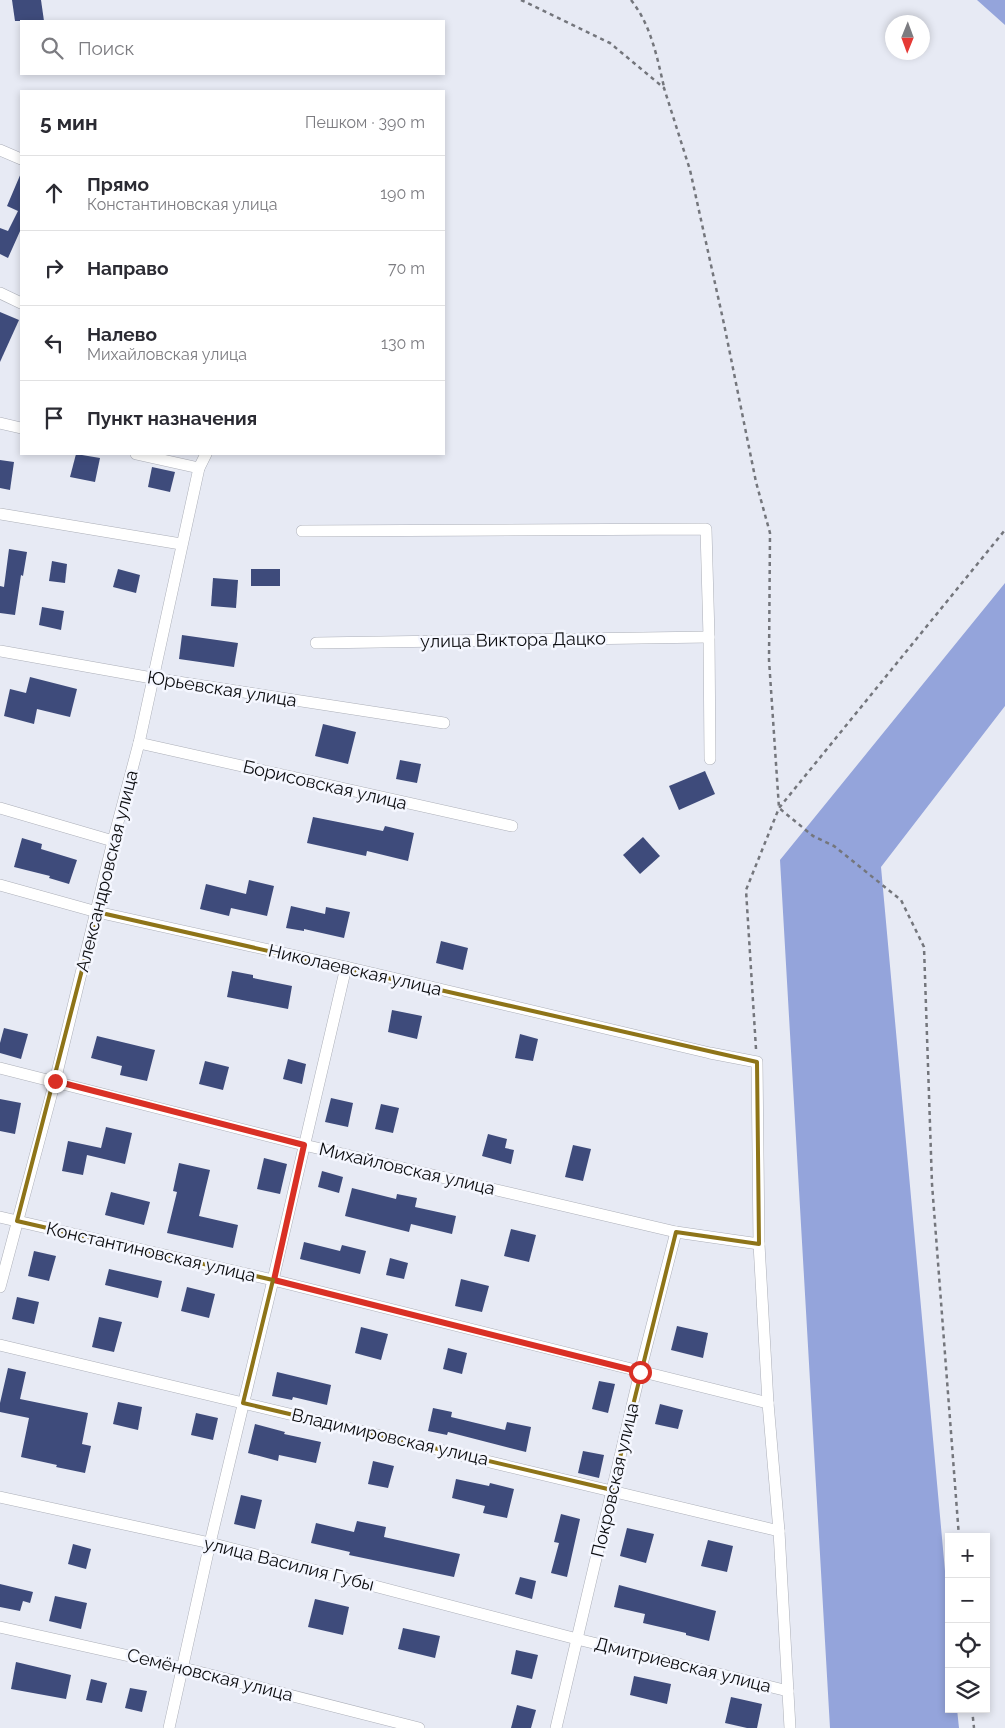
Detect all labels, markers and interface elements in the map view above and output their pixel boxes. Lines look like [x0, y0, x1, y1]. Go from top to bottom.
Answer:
north arrow [885, 15, 930, 60]
search box [20, 20, 445, 75]
icon: search [38, 34, 66, 62]
text: Поиск [78, 37, 134, 59]
text: 5 мин [40, 110, 98, 135]
text: Пешком · 390 m [305, 113, 425, 132]
text: Прямо [87, 173, 149, 195]
icon: ahead [40, 179, 68, 207]
text: 190 m [380, 184, 425, 203]
text: Константиновская улица [87, 195, 277, 214]
icon: right [40, 254, 68, 282]
text: Направо [87, 257, 168, 279]
text: 70 m [388, 259, 425, 278]
text: Налево [87, 323, 157, 345]
icon: left [40, 329, 68, 357]
text: 130 m [381, 334, 425, 353]
text: Михайловская улица [87, 345, 247, 364]
icon: arrive [40, 404, 68, 432]
text: Пункт назначения [87, 407, 257, 429]
street label: улица Виктора Дацко [420, 627, 606, 652]
street label: Юрьевская улица [146, 666, 298, 711]
street label: Борисовская улица [241, 755, 409, 814]
street label: Александровская улица [71, 768, 142, 974]
street label: Николаевская улица [266, 939, 444, 1000]
route end [44, 1070, 67, 1093]
street label: Михайловская улица [317, 1138, 497, 1199]
street label: Константиновская улица [44, 1217, 258, 1286]
route start [629, 1361, 652, 1384]
street label: Покровская улица [587, 1401, 642, 1559]
street label: Владимировская улица [290, 1404, 491, 1469]
street label: улица Василия Губы [202, 1532, 377, 1595]
map controls [945, 1533, 990, 1713]
button: + [945, 1533, 990, 1578]
button: − [945, 1578, 990, 1623]
button: locate [945, 1623, 990, 1668]
street label: Дмитриевская улица [593, 1632, 773, 1697]
street label: Семёновская улица [125, 1644, 295, 1705]
button: layers [945, 1668, 990, 1713]

